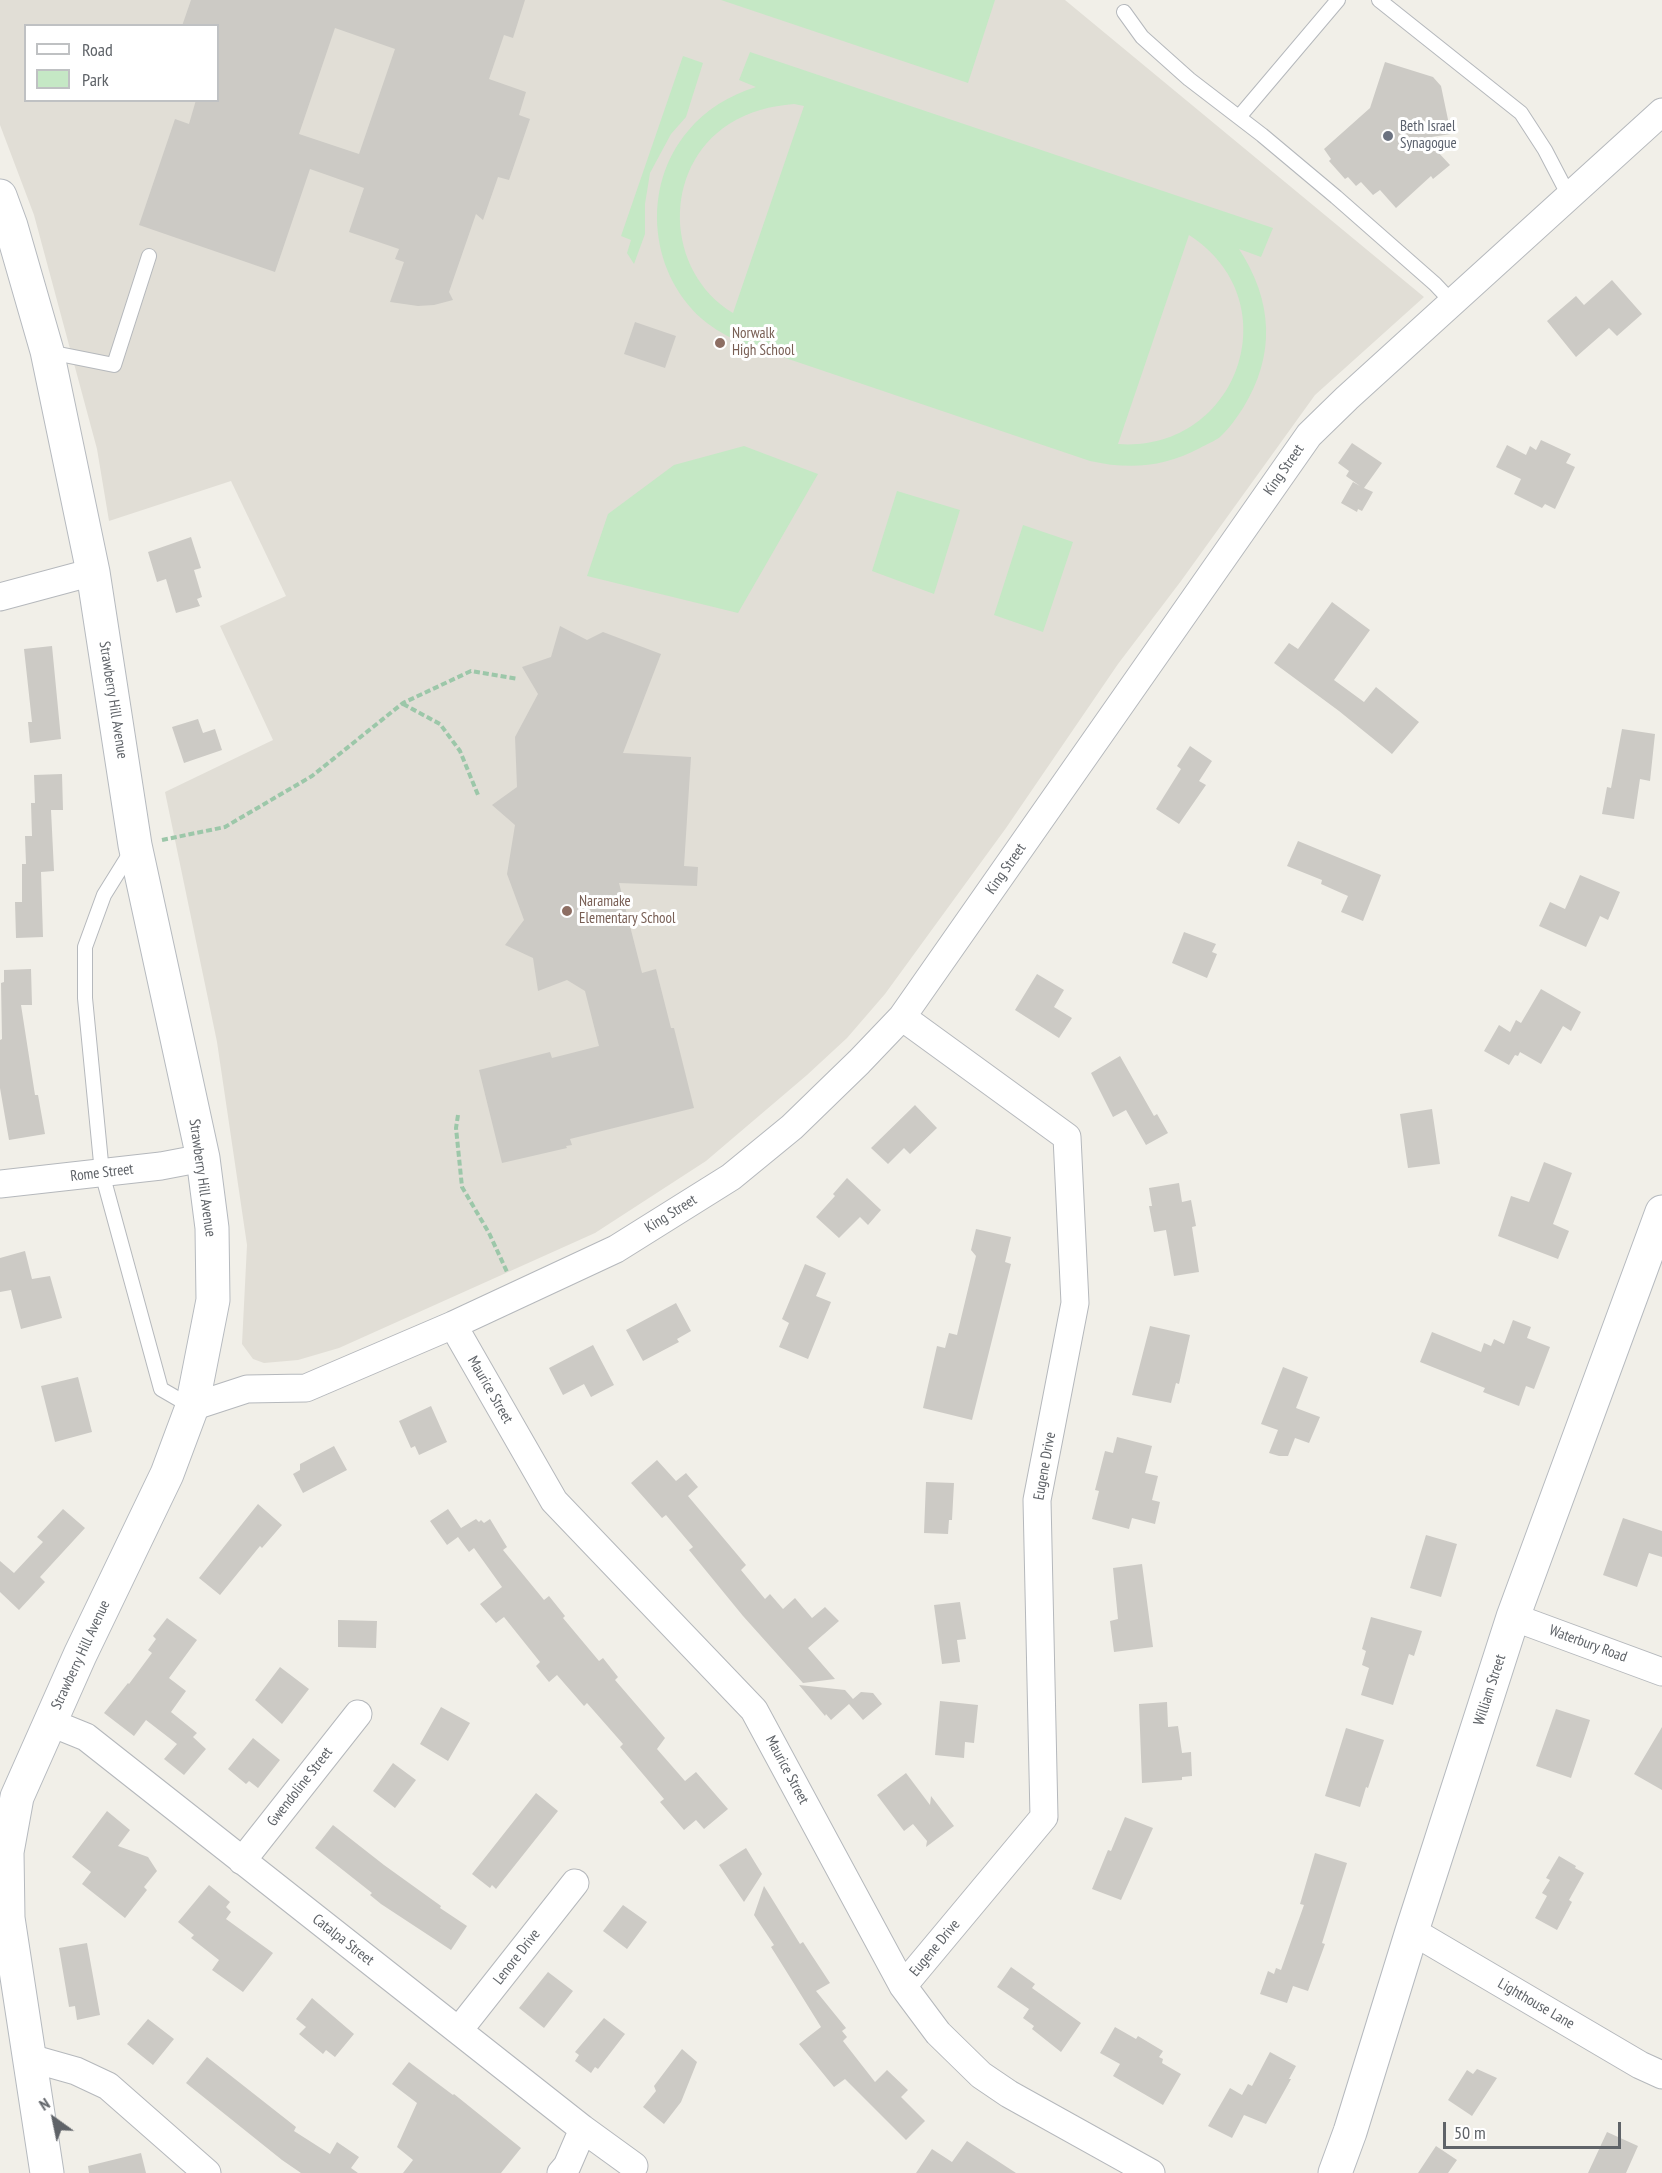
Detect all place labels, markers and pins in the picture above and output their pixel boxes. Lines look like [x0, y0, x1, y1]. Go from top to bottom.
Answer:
place label: Beth Israel Synagogue [1400, 118, 1457, 153]
marker: Beth Israel Synagogue [1381, 129, 1395, 143]
place label: Norwalk High School [732, 325, 794, 360]
marker: Norwalk High School [713, 336, 727, 350]
place label: Naramake Elementary School [579, 893, 676, 928]
marker: Naramake Elementary School [560, 904, 574, 918]

